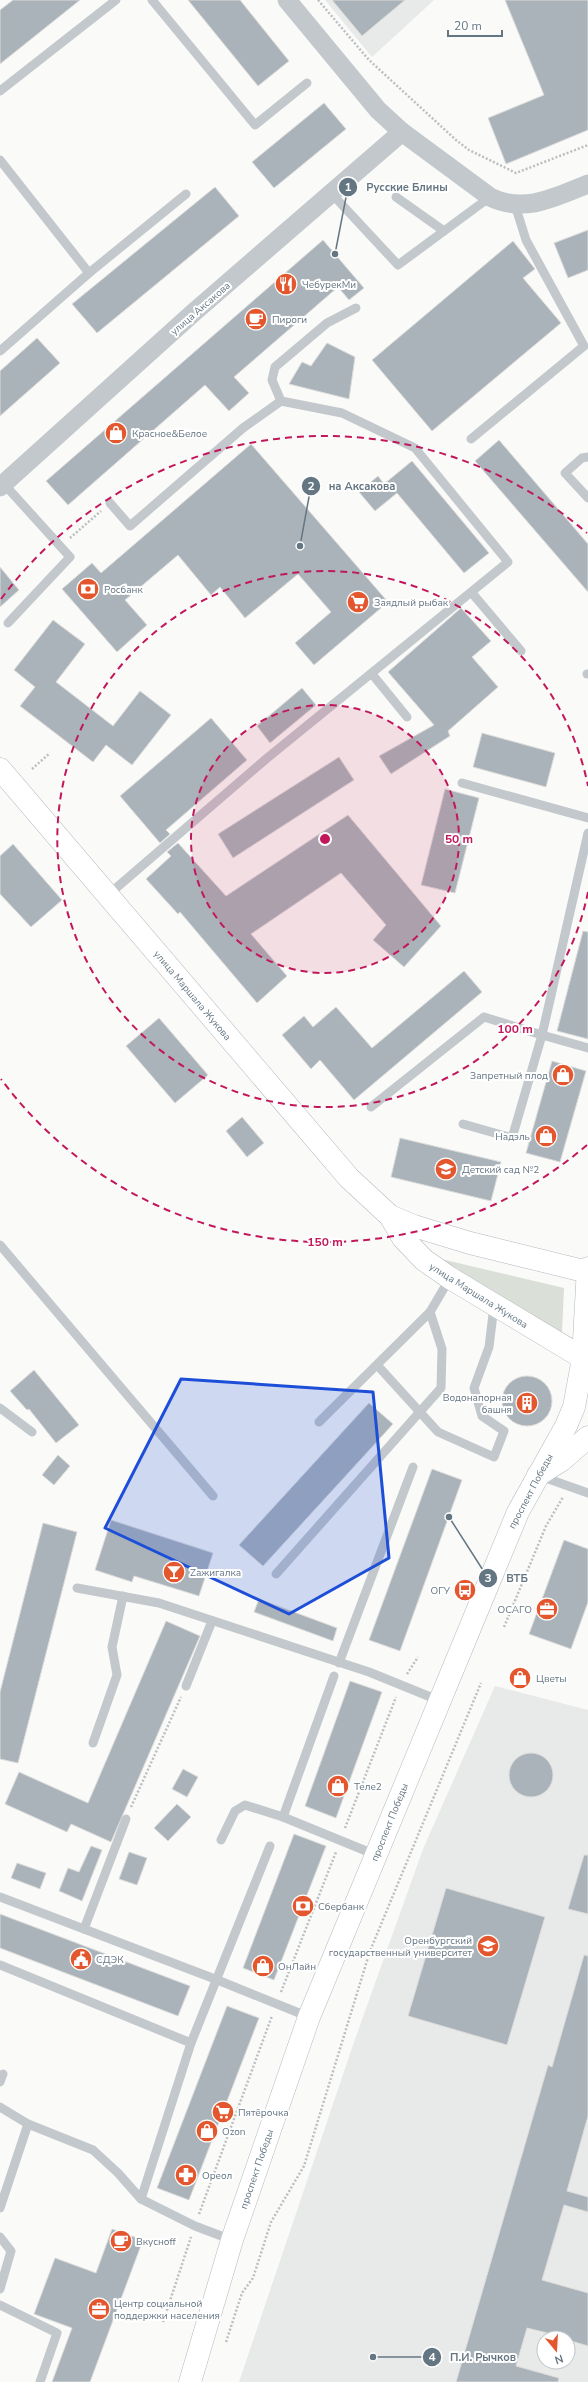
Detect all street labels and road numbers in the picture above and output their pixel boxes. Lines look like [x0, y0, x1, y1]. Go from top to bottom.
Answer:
street label: улица Аксакова [168, 279, 234, 339]
street label: улица Маршала Жукова [150, 948, 234, 1044]
street label: улица Маршала Жукова [426, 1260, 530, 1332]
street label: проспект Победы [505, 1451, 557, 1531]
street label: проспект Победы [368, 1781, 412, 1864]
street label: проспект Победы [237, 2128, 277, 2211]

